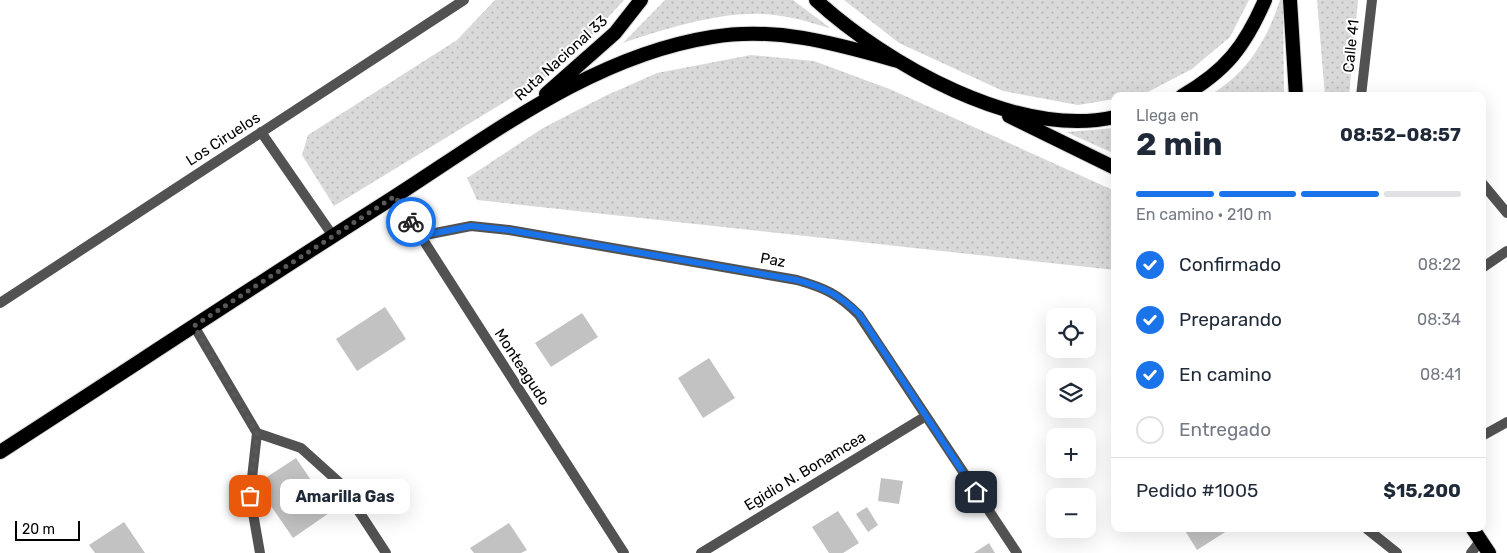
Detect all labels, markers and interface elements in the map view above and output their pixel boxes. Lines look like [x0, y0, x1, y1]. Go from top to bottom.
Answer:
street label: Ruta Nacional 33 [511, 12, 611, 104]
street label: Calle 41 [1339, 19, 1363, 73]
text: Llega en [1136, 106, 1199, 125]
street label: Los Ciruelos [183, 108, 264, 170]
text: 08:52–08:57 [1340, 123, 1461, 146]
text: 2 min [1136, 125, 1223, 163]
courier [386, 197, 436, 247]
text: En camino · 210 m [1136, 205, 1272, 224]
icon: bike [397, 208, 425, 236]
street label: Paz [759, 249, 787, 271]
icon: check [1136, 251, 1164, 279]
text: Confirmado [1179, 253, 1281, 276]
text: 08:22 [1418, 255, 1461, 274]
icon: check [1136, 306, 1164, 334]
map controls [1046, 308, 1096, 538]
button: locate [1046, 308, 1096, 358]
text: Preparando [1179, 308, 1282, 331]
text: 08:34 [1417, 310, 1461, 329]
street label: Monteagudo [491, 325, 553, 409]
icon: check [1136, 361, 1164, 389]
text: En camino [1179, 363, 1272, 386]
text: 08:41 [1420, 365, 1461, 384]
button: layers [1046, 368, 1096, 418]
text: Entregado [1179, 418, 1271, 441]
street label: Egidio N. Bonamcea [741, 428, 869, 514]
button: + [1046, 428, 1096, 478]
pin [955, 471, 997, 513]
pin [229, 475, 271, 517]
callout: Amarilla Gas [280, 478, 410, 514]
icon: home [962, 478, 990, 506]
text: Pedido #1005 [1136, 479, 1258, 502]
text: $15,200 [1383, 479, 1461, 502]
icon: bag [236, 482, 264, 510]
text: Amarilla Gas [295, 487, 395, 506]
button: − [1046, 488, 1096, 538]
scale bar [15, 518, 80, 541]
text: 20 m [22, 521, 55, 538]

